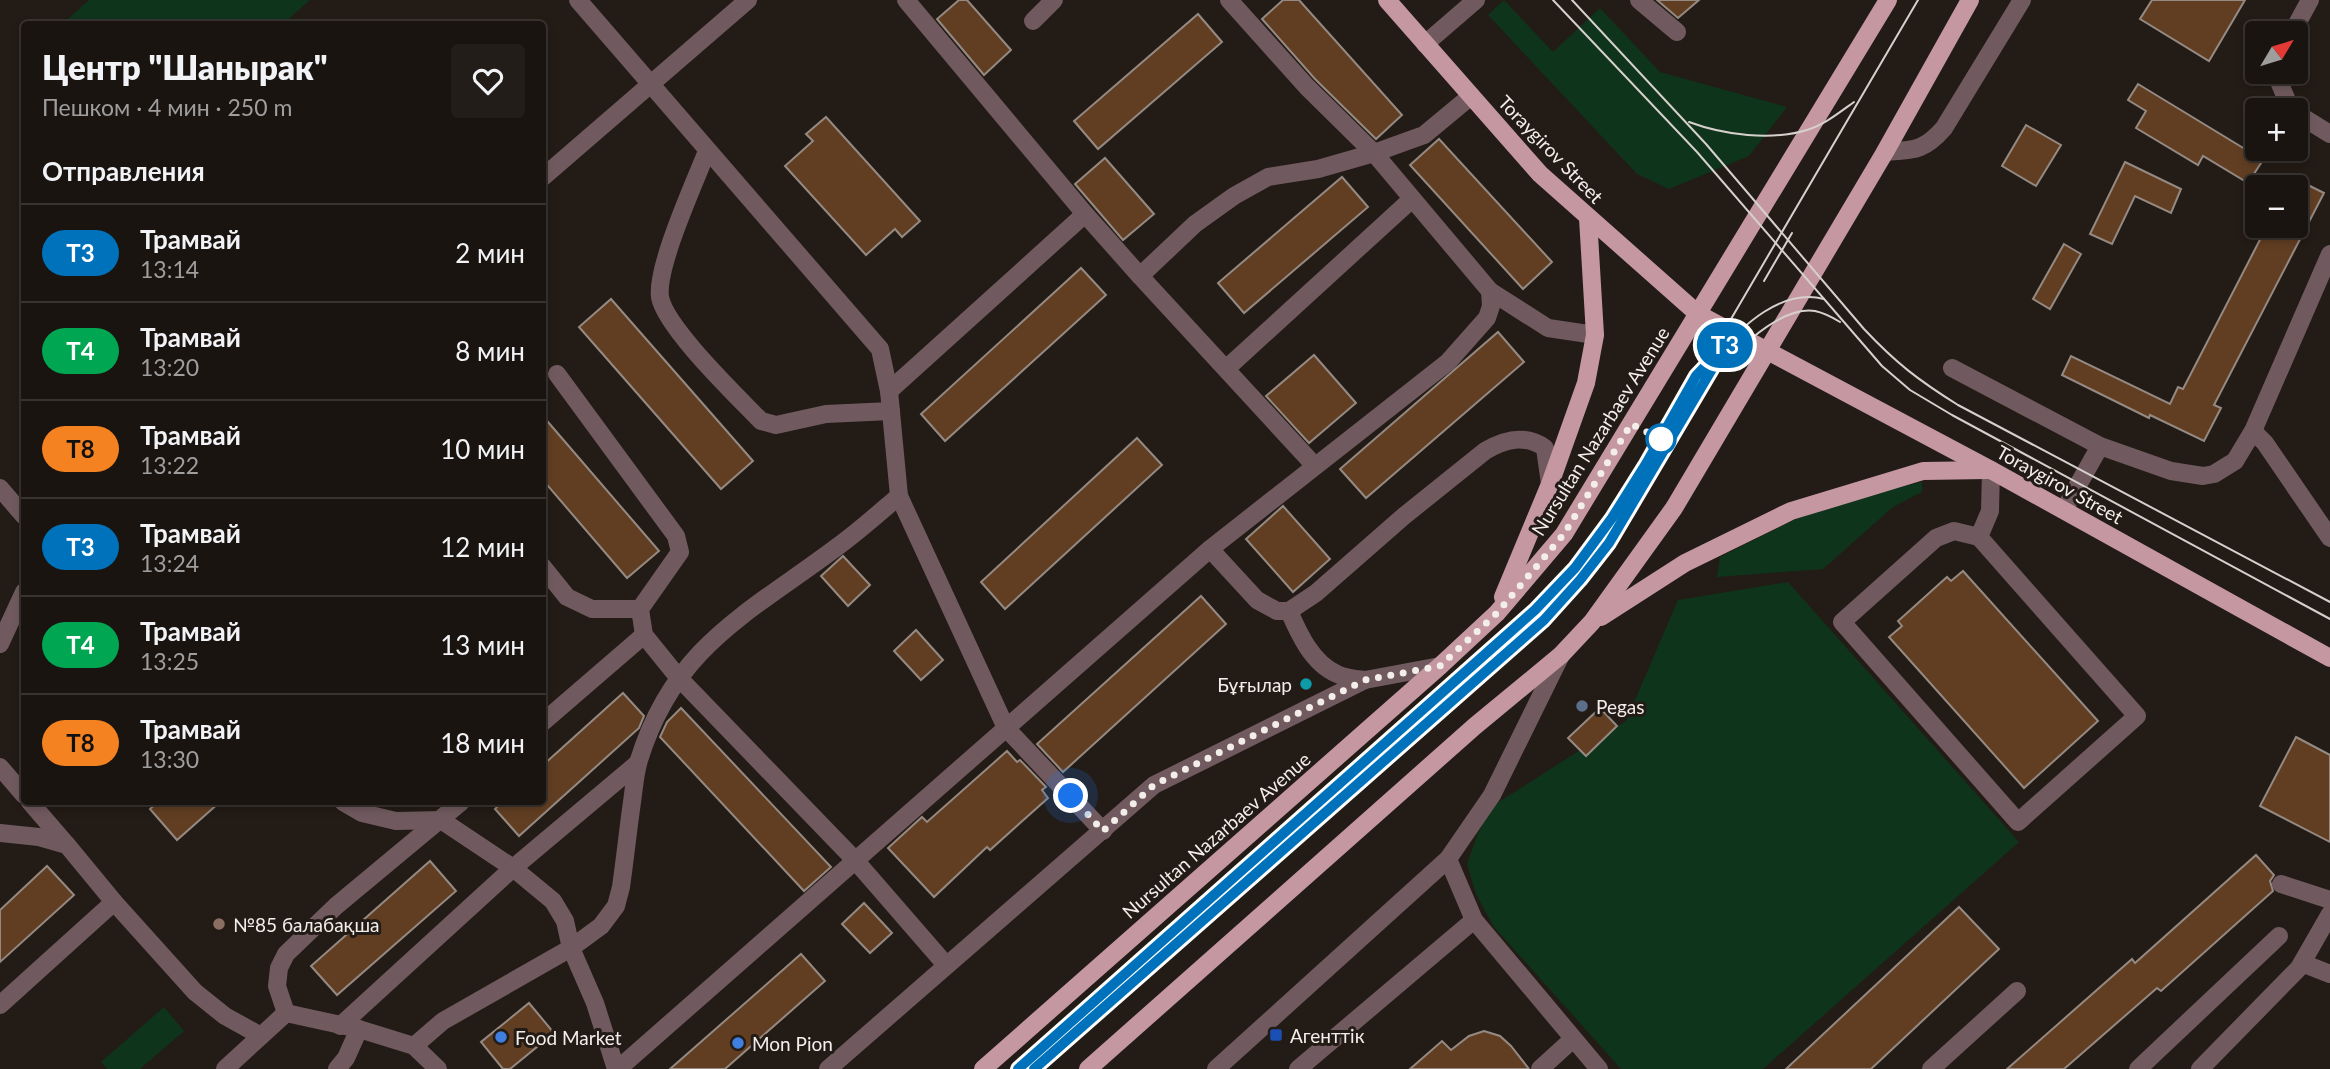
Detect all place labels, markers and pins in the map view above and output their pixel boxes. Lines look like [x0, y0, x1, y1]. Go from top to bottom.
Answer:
unlabelled marker [1646, 424, 1676, 454]
place label: Бұғылар [1217, 673, 1292, 696]
marker: Бұғылар [1298, 676, 1314, 692]
place label: Pegas [1596, 695, 1645, 718]
marker: Pegas [1574, 698, 1590, 714]
place label: №85 балабақша [233, 913, 379, 936]
marker: №85 балабақша [211, 916, 227, 932]
place label: Агенттік [1290, 1024, 1365, 1047]
place label: Food Market [515, 1026, 622, 1049]
marker: Агенттік [1268, 1027, 1284, 1043]
marker: Food Market [493, 1029, 509, 1045]
place label: Mon Pion [752, 1032, 833, 1055]
marker: Mon Pion [730, 1035, 746, 1051]

